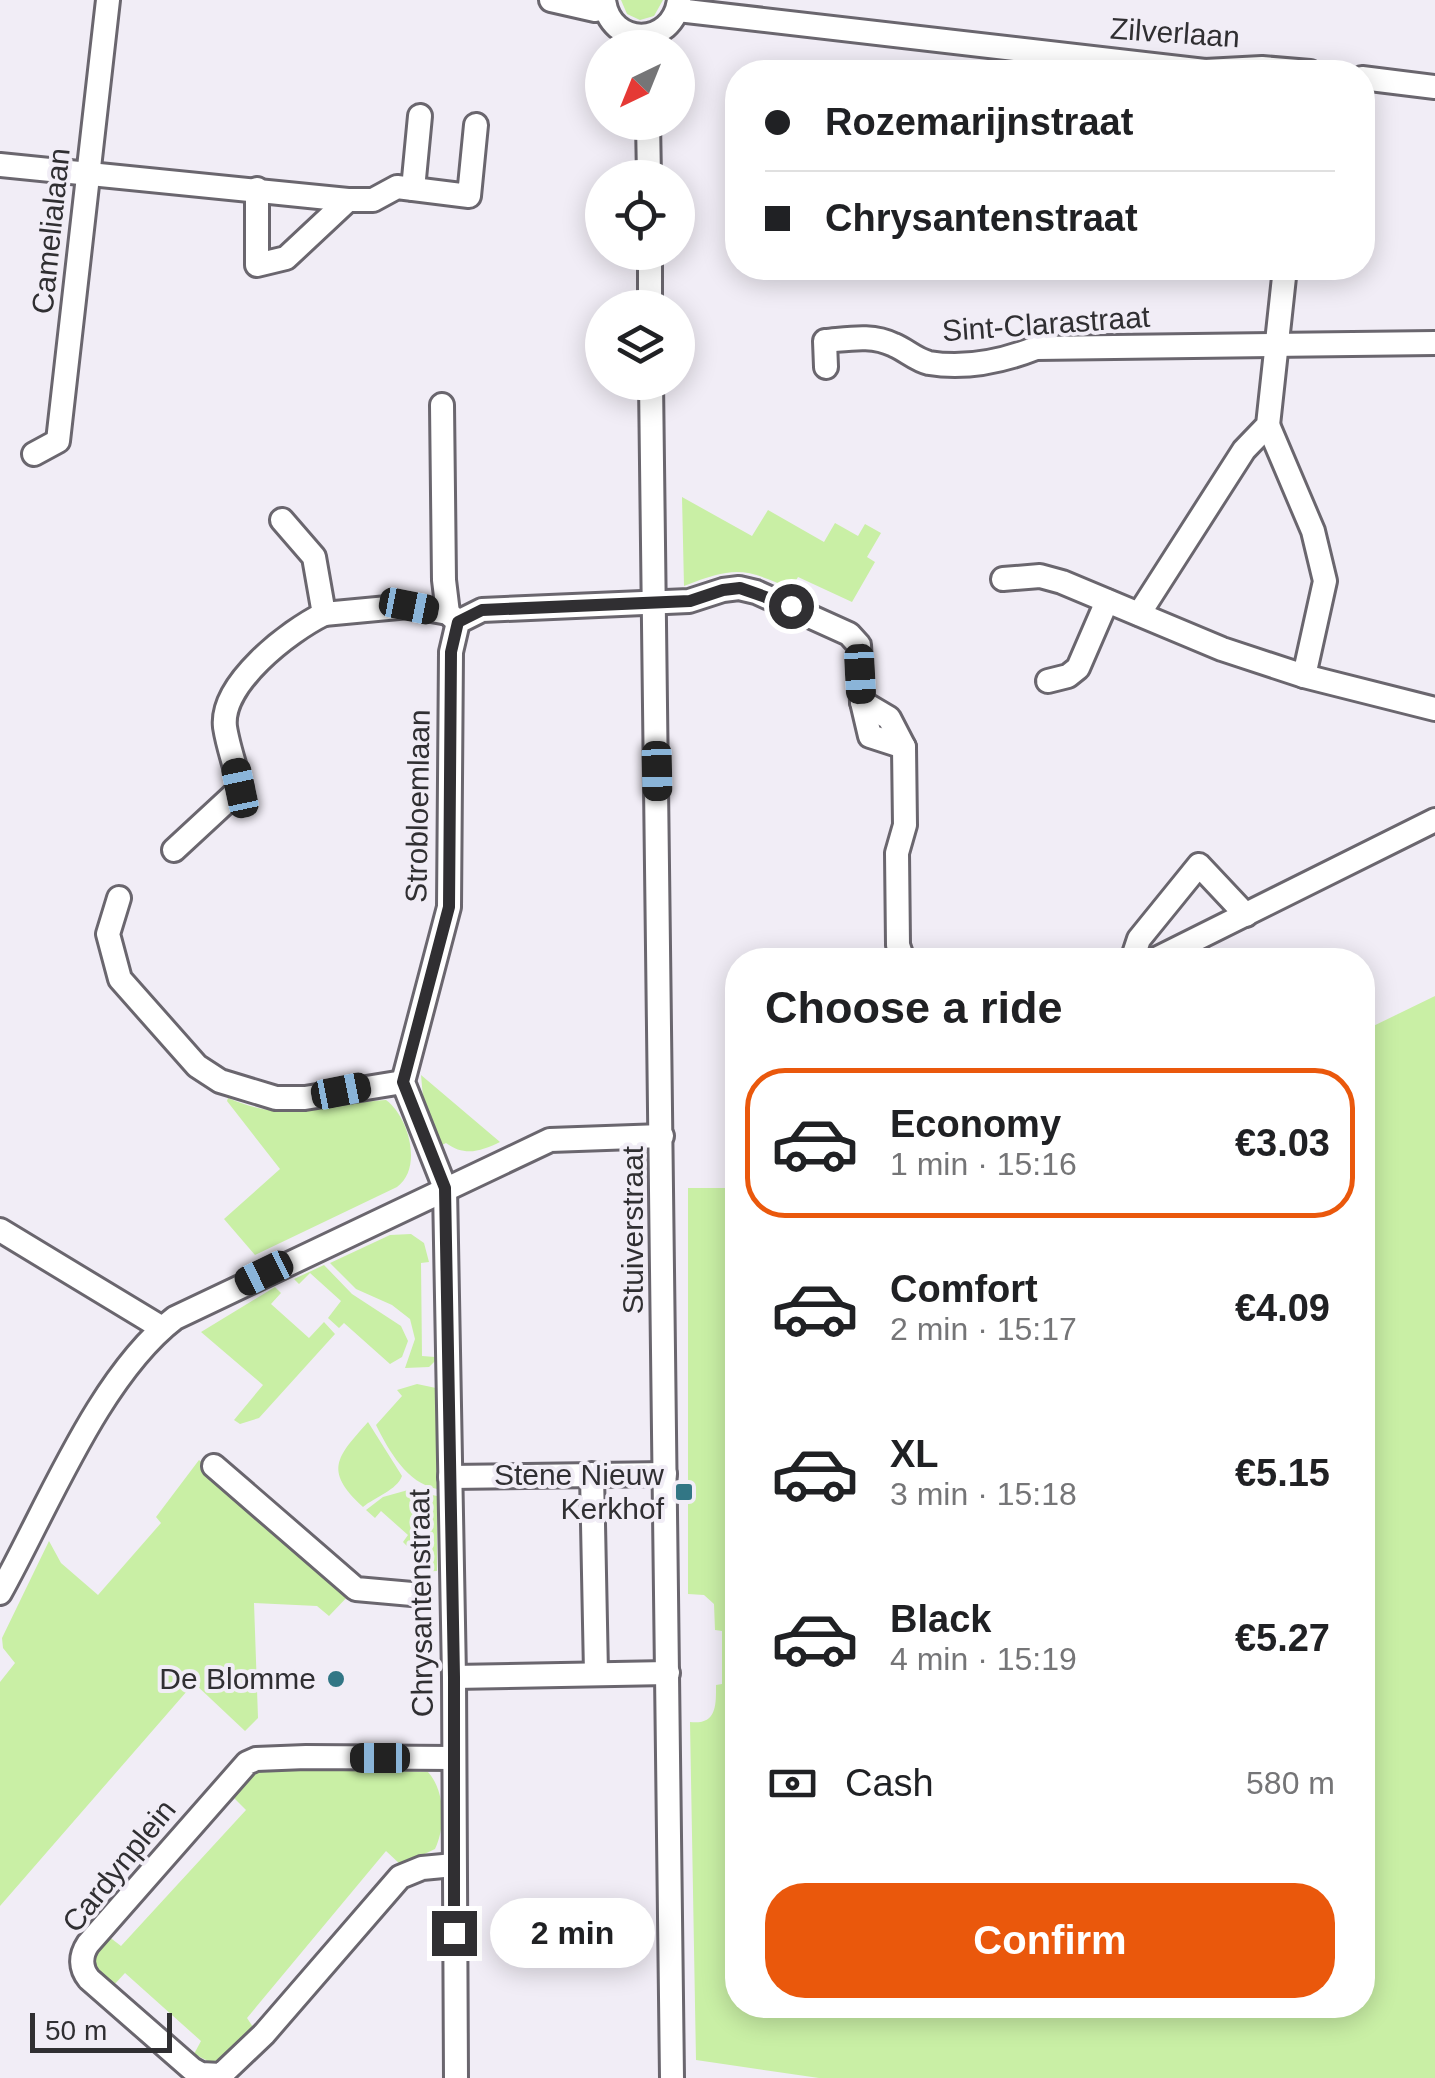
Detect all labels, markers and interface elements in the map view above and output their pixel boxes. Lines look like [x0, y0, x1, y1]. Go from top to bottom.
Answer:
street label: Zilverlaan [1109, 12, 1241, 53]
north arrow [585, 30, 695, 140]
map controls [585, 30, 695, 400]
text: Rozemarijnstraat [825, 101, 1133, 143]
street label: Camelialaan [25, 146, 76, 316]
button: locate [585, 160, 695, 270]
text: Chrysantenstraat [825, 197, 1138, 239]
button: layers [585, 290, 695, 400]
street label: Sint-Clarastraat [941, 300, 1152, 347]
route start [769, 584, 814, 629]
car [377, 586, 441, 626]
car [843, 643, 877, 705]
street label: Strobloemlaan [399, 709, 436, 903]
car [641, 741, 673, 801]
car [219, 756, 261, 820]
text: Choose a ride [765, 982, 1063, 1033]
car [309, 1071, 373, 1111]
icon: car [770, 1098, 860, 1188]
text: Economy [890, 1103, 1061, 1145]
text: €3.03 [1235, 1122, 1330, 1164]
street label: Stuiverstraat [616, 1145, 649, 1314]
text: 1 min · 15:16 [890, 1146, 1077, 1182]
car [230, 1246, 298, 1300]
icon: car [770, 1263, 860, 1353]
text: Comfort [890, 1268, 1038, 1310]
text: €4.09 [1235, 1287, 1330, 1329]
text: 2 min · 15:17 [890, 1311, 1077, 1347]
icon: car [770, 1428, 860, 1518]
text: XL [890, 1433, 939, 1475]
text: €5.15 [1235, 1452, 1330, 1494]
place label: Stene Nieuw Kerkhof [494, 1458, 665, 1525]
text: 3 min · 15:18 [890, 1476, 1077, 1512]
marker: Stene Nieuw Kerkhof [673, 1481, 695, 1503]
street label: Chrysantenstraat [402, 1488, 439, 1718]
icon: car [770, 1593, 860, 1683]
text: Black [890, 1598, 991, 1640]
text: €5.27 [1235, 1617, 1330, 1659]
text: 4 min · 15:19 [890, 1641, 1077, 1677]
place label: De Blomme [159, 1662, 316, 1695]
marker: De Blomme [325, 1668, 347, 1690]
car [350, 1743, 410, 1773]
icon: cash [765, 1756, 820, 1811]
text: Cash [845, 1762, 934, 1804]
text: 580 m [1246, 1765, 1335, 1801]
street label: Cardynplein [55, 1793, 182, 1938]
button: Confirm [765, 1883, 1335, 1998]
callout: 2 min [489, 1898, 654, 1968]
route end [432, 1911, 477, 1956]
text: 2 min [531, 1915, 614, 1951]
scale bar [30, 2008, 172, 2052]
text: 50 m [45, 2015, 107, 2046]

